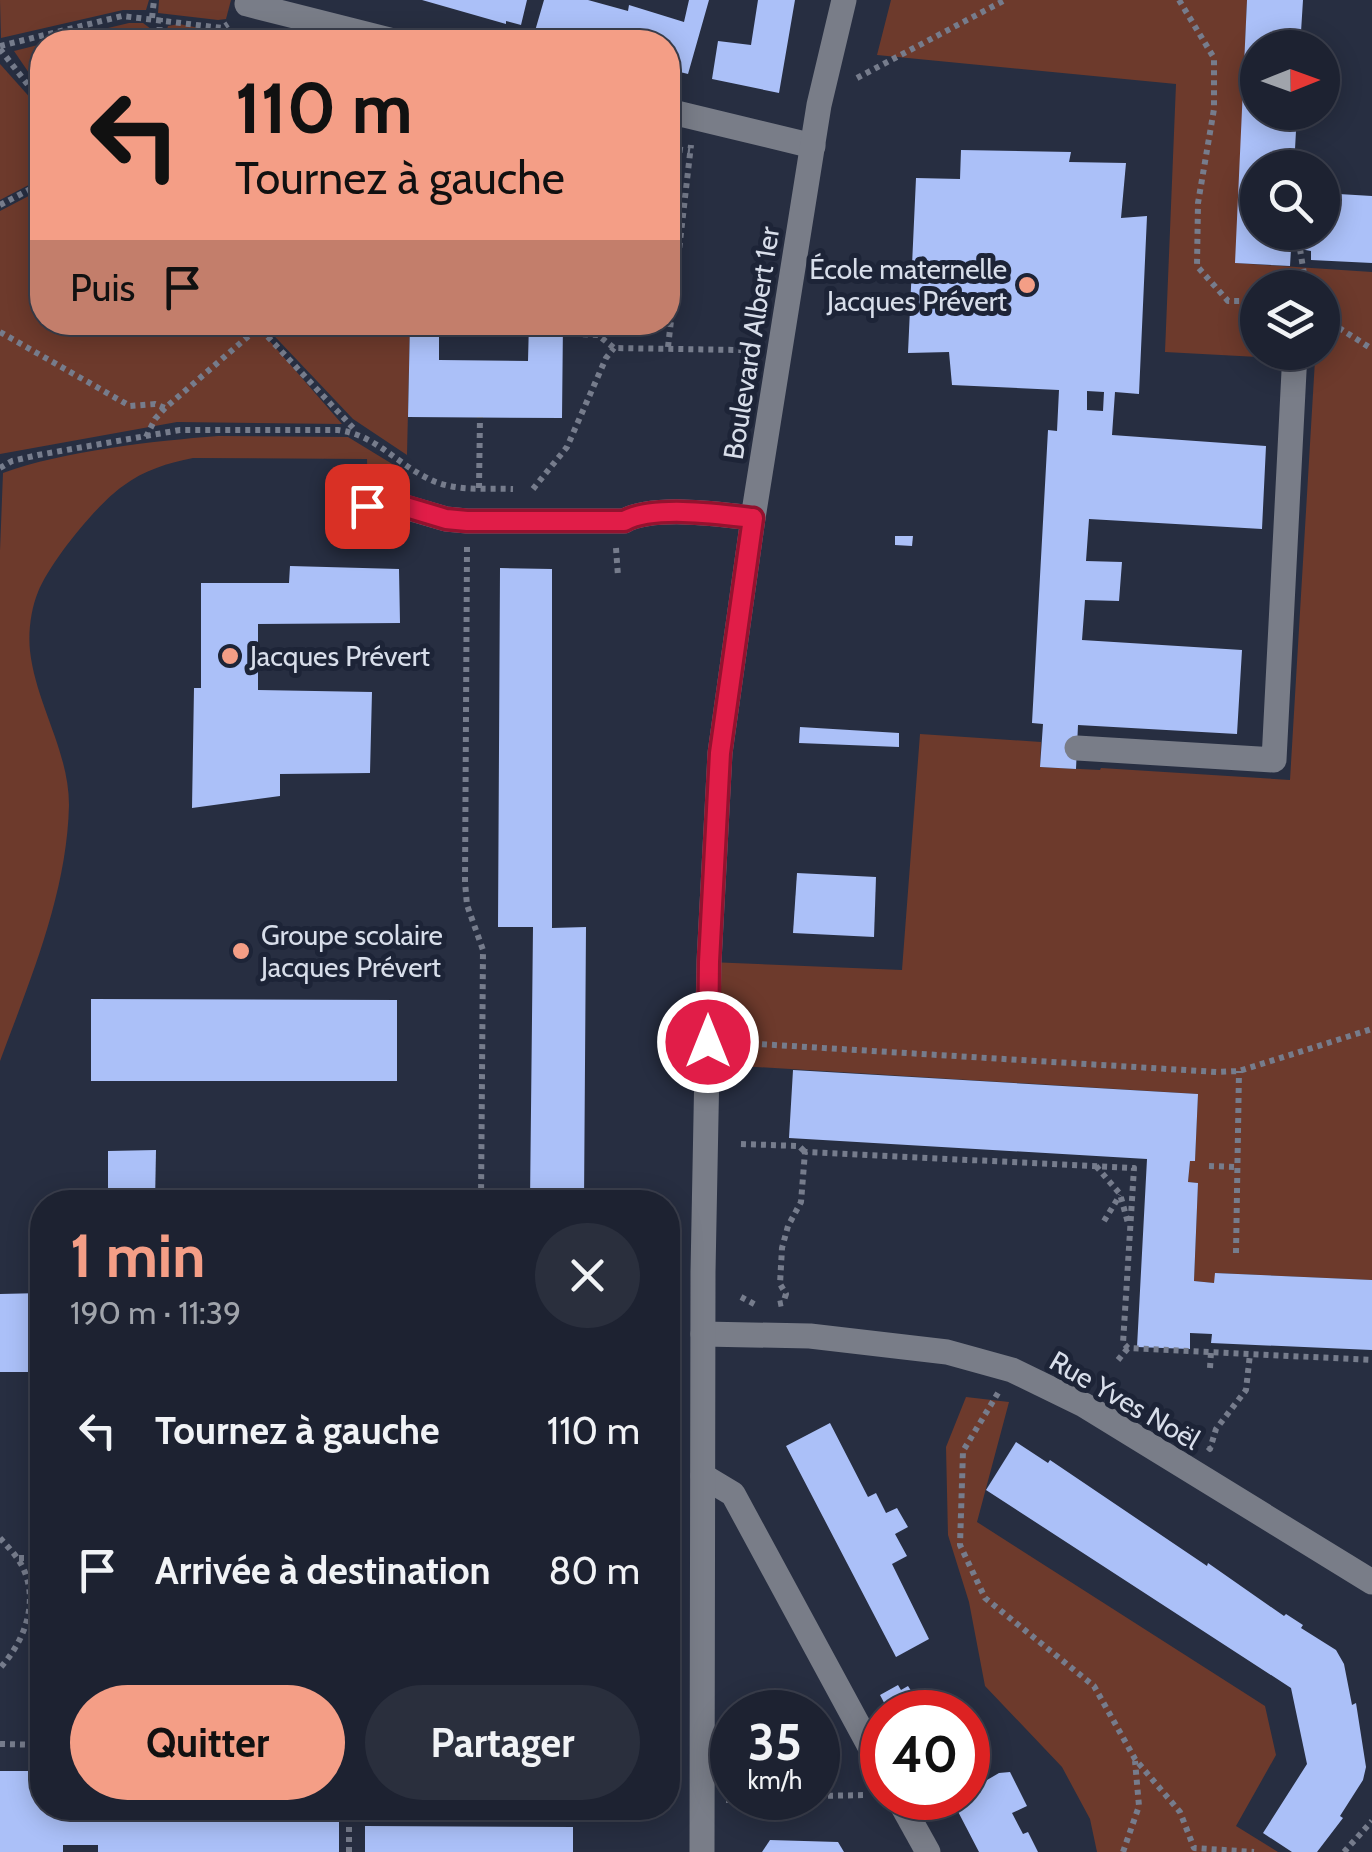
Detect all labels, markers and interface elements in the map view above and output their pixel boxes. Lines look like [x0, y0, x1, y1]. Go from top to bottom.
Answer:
north arrow [1240, 30, 1340, 130]
map controls [1240, 30, 1340, 370]
text: 110 m [235, 65, 413, 151]
icon: left [70, 70, 200, 200]
button: search [1240, 150, 1340, 250]
text: Tournez à gauche [235, 151, 565, 205]
street label: Boulevard Albert 1er [716, 224, 786, 462]
place label: École maternelle Jacques Prévert [809, 252, 1007, 318]
icon: arrive [155, 260, 210, 315]
text: Puis [70, 264, 135, 311]
button: layers [1240, 270, 1340, 370]
marker: École maternelle Jacques Prévert [1016, 274, 1038, 296]
pin [325, 464, 410, 549]
icon: arrive [340, 479, 395, 534]
place label: Jacques Prévert [249, 639, 430, 673]
marker: Jacques Prévert [219, 645, 241, 667]
place label: Groupe scolaire Jacques Prévert [260, 918, 443, 984]
marker: Groupe scolaire Jacques Prévert [230, 940, 252, 962]
position arrow [656, 990, 760, 1094]
text: 1 min [70, 1219, 205, 1292]
button: close [535, 1223, 640, 1328]
text: 190 m · 11:39 [70, 1293, 241, 1332]
street label: Rue Yves Noël [1044, 1343, 1207, 1457]
icon: left [70, 1403, 125, 1458]
text: Tournez à gauche [155, 1407, 440, 1454]
text: 110 m [547, 1407, 640, 1454]
icon: arrive [70, 1543, 125, 1598]
text: Arrivée à destination [155, 1547, 491, 1594]
text: 80 m [549, 1547, 640, 1594]
button: Quitter [70, 1685, 345, 1800]
button: Partager [365, 1685, 640, 1800]
speed limit sign: 40 [860, 1690, 990, 1820]
text: 35 [748, 1712, 802, 1773]
text: km/h [748, 1765, 802, 1795]

